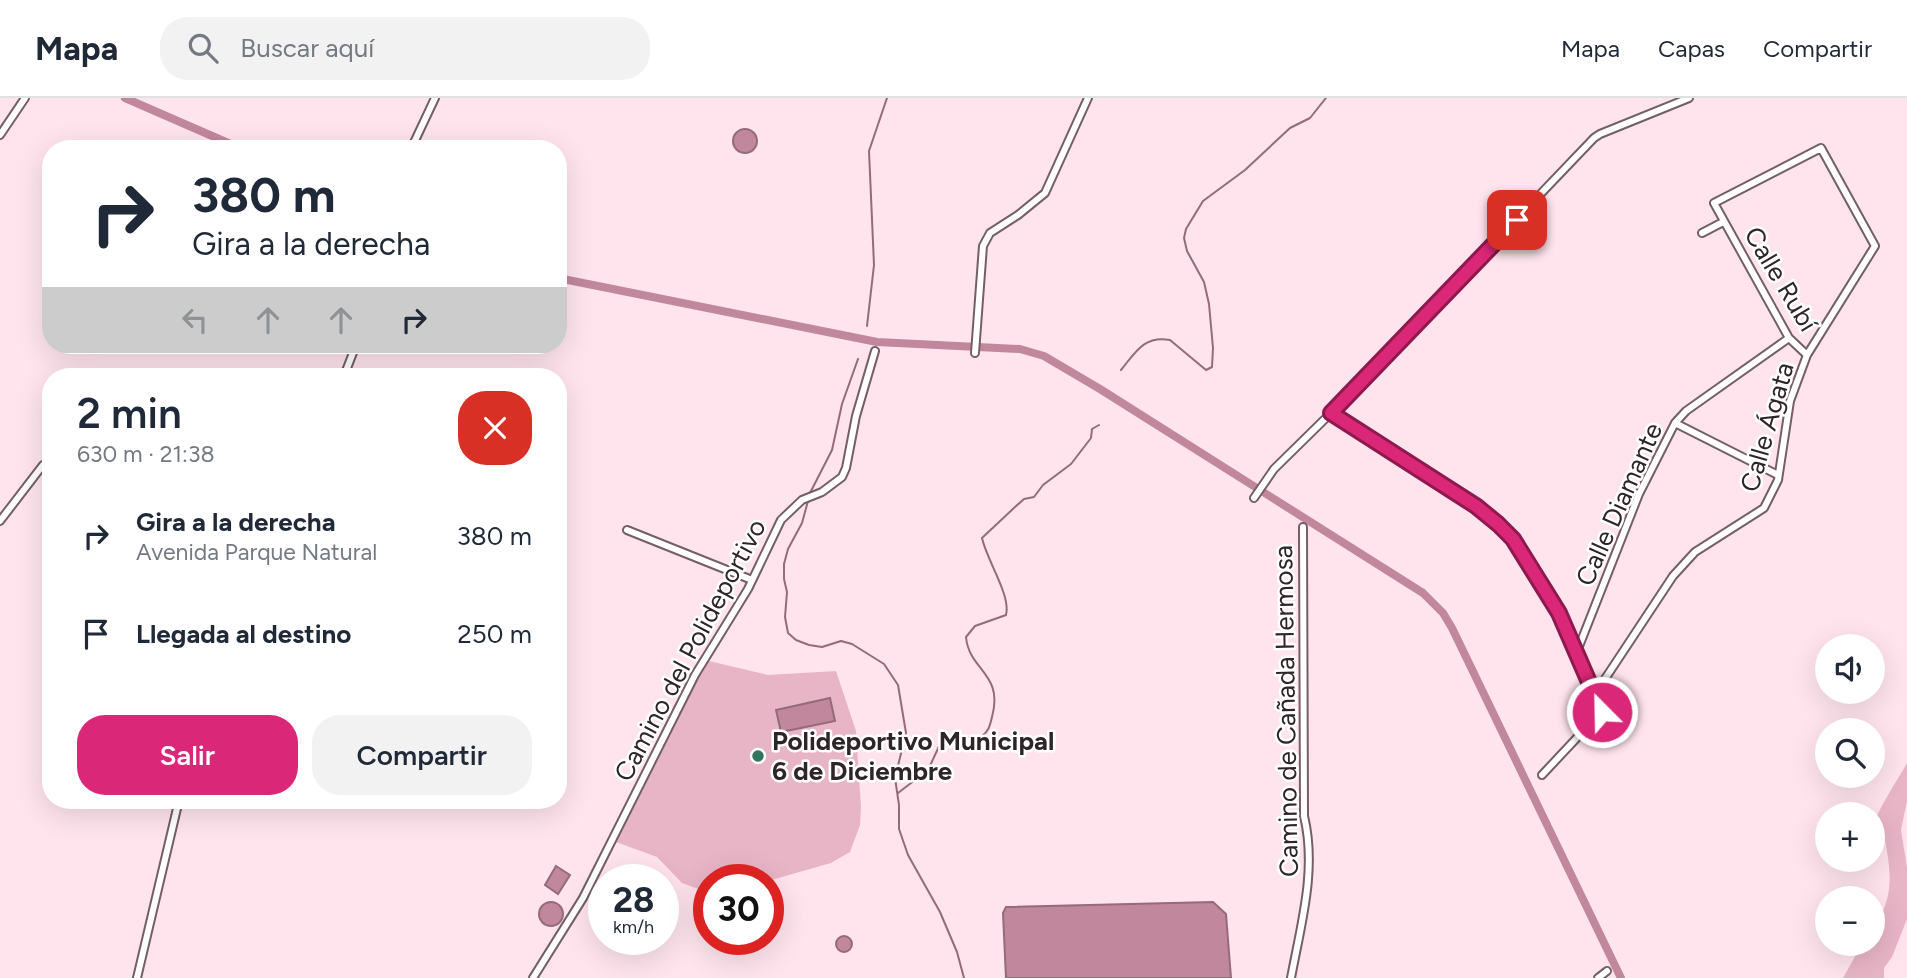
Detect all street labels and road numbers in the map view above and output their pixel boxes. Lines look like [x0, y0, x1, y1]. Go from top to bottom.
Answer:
street label: Calle Rubí [1737, 221, 1825, 338]
street label: Calle Ágata [1733, 359, 1801, 495]
street label: Calle Diamante [1569, 418, 1669, 590]
street label: Camino del Polideportivo [607, 513, 773, 787]
street label: Camino de Cañada Hermosa [1267, 545, 1305, 877]

